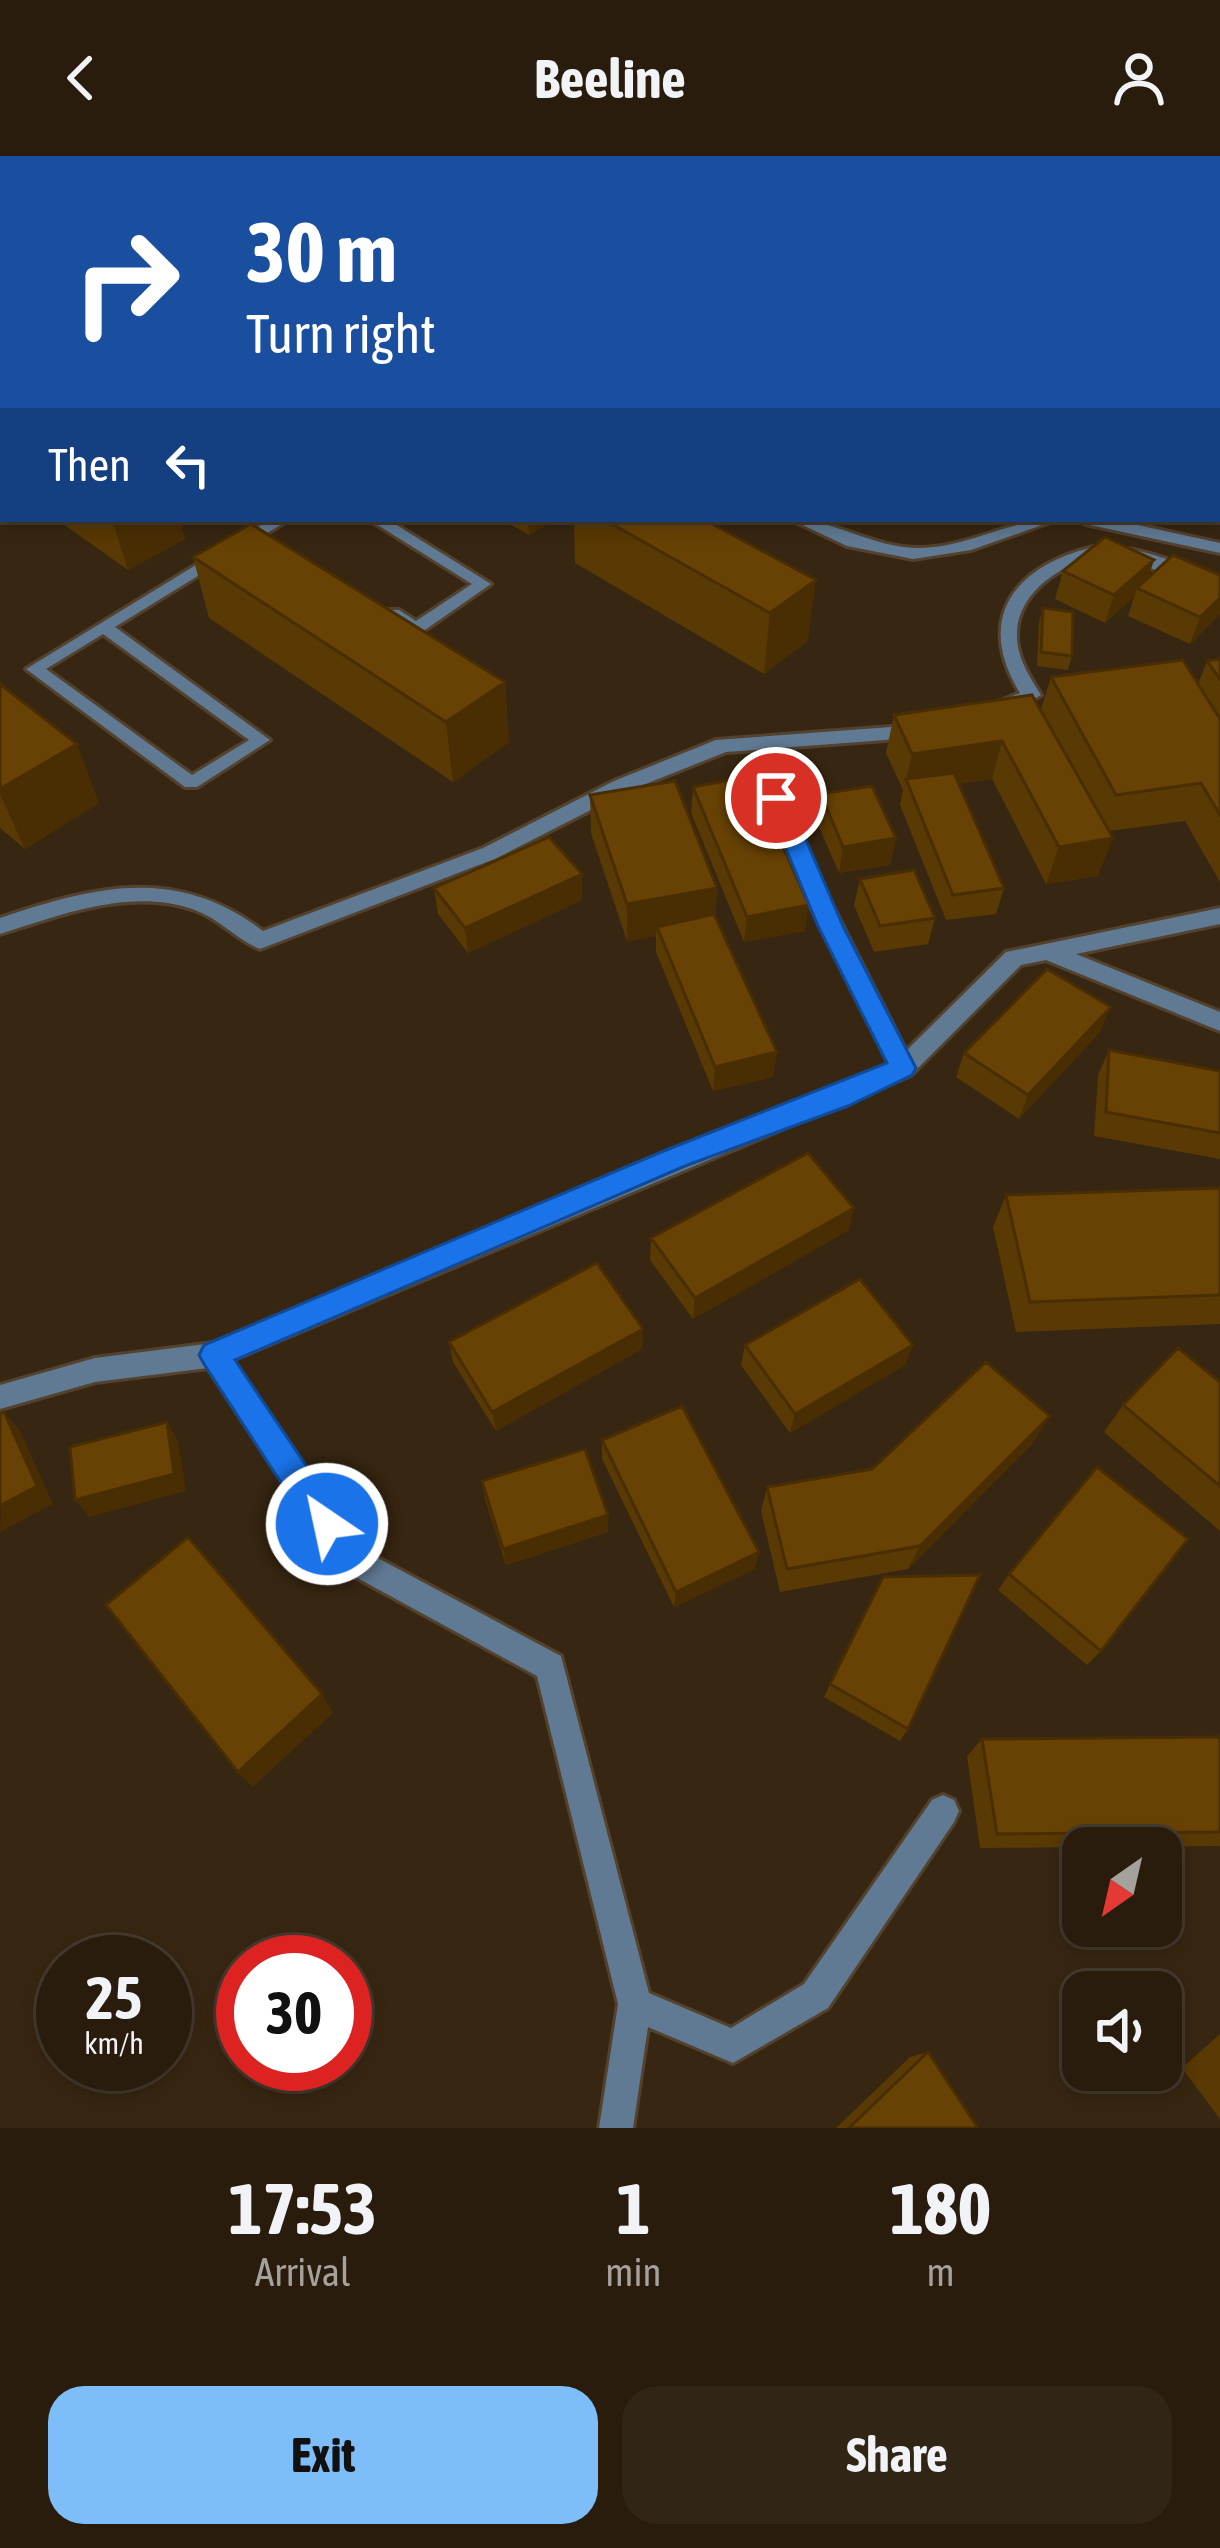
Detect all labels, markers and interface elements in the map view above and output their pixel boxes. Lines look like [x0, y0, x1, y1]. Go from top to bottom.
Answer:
icon: back [48, 45, 114, 111]
icon: person [1106, 45, 1172, 111]
text: Beeline [534, 48, 686, 109]
icon: right [48, 204, 204, 360]
text: 30 m [246, 204, 397, 300]
text: Turn right [246, 303, 436, 364]
icon: left [155, 432, 221, 498]
text: Then [48, 439, 131, 491]
pin [725, 747, 827, 849]
icon: arrive [743, 765, 809, 831]
position arrow [264, 1461, 390, 1587]
north arrow [1062, 1827, 1182, 1947]
map controls [1062, 1827, 1182, 2091]
speed limit sign: 30 [216, 1935, 372, 2091]
text: 25 [86, 1963, 142, 2032]
button: sound [1062, 1971, 1182, 2091]
text: km/h [84, 2026, 144, 2060]
text: 17:53 [229, 2167, 377, 2249]
text: 1 [616, 2167, 650, 2249]
text: 180 [890, 2167, 991, 2249]
text: Arrival [255, 2250, 350, 2294]
text: min [605, 2250, 661, 2294]
text: m [927, 2250, 955, 2294]
button: Exit [48, 2386, 598, 2524]
button: Share [622, 2386, 1172, 2524]

